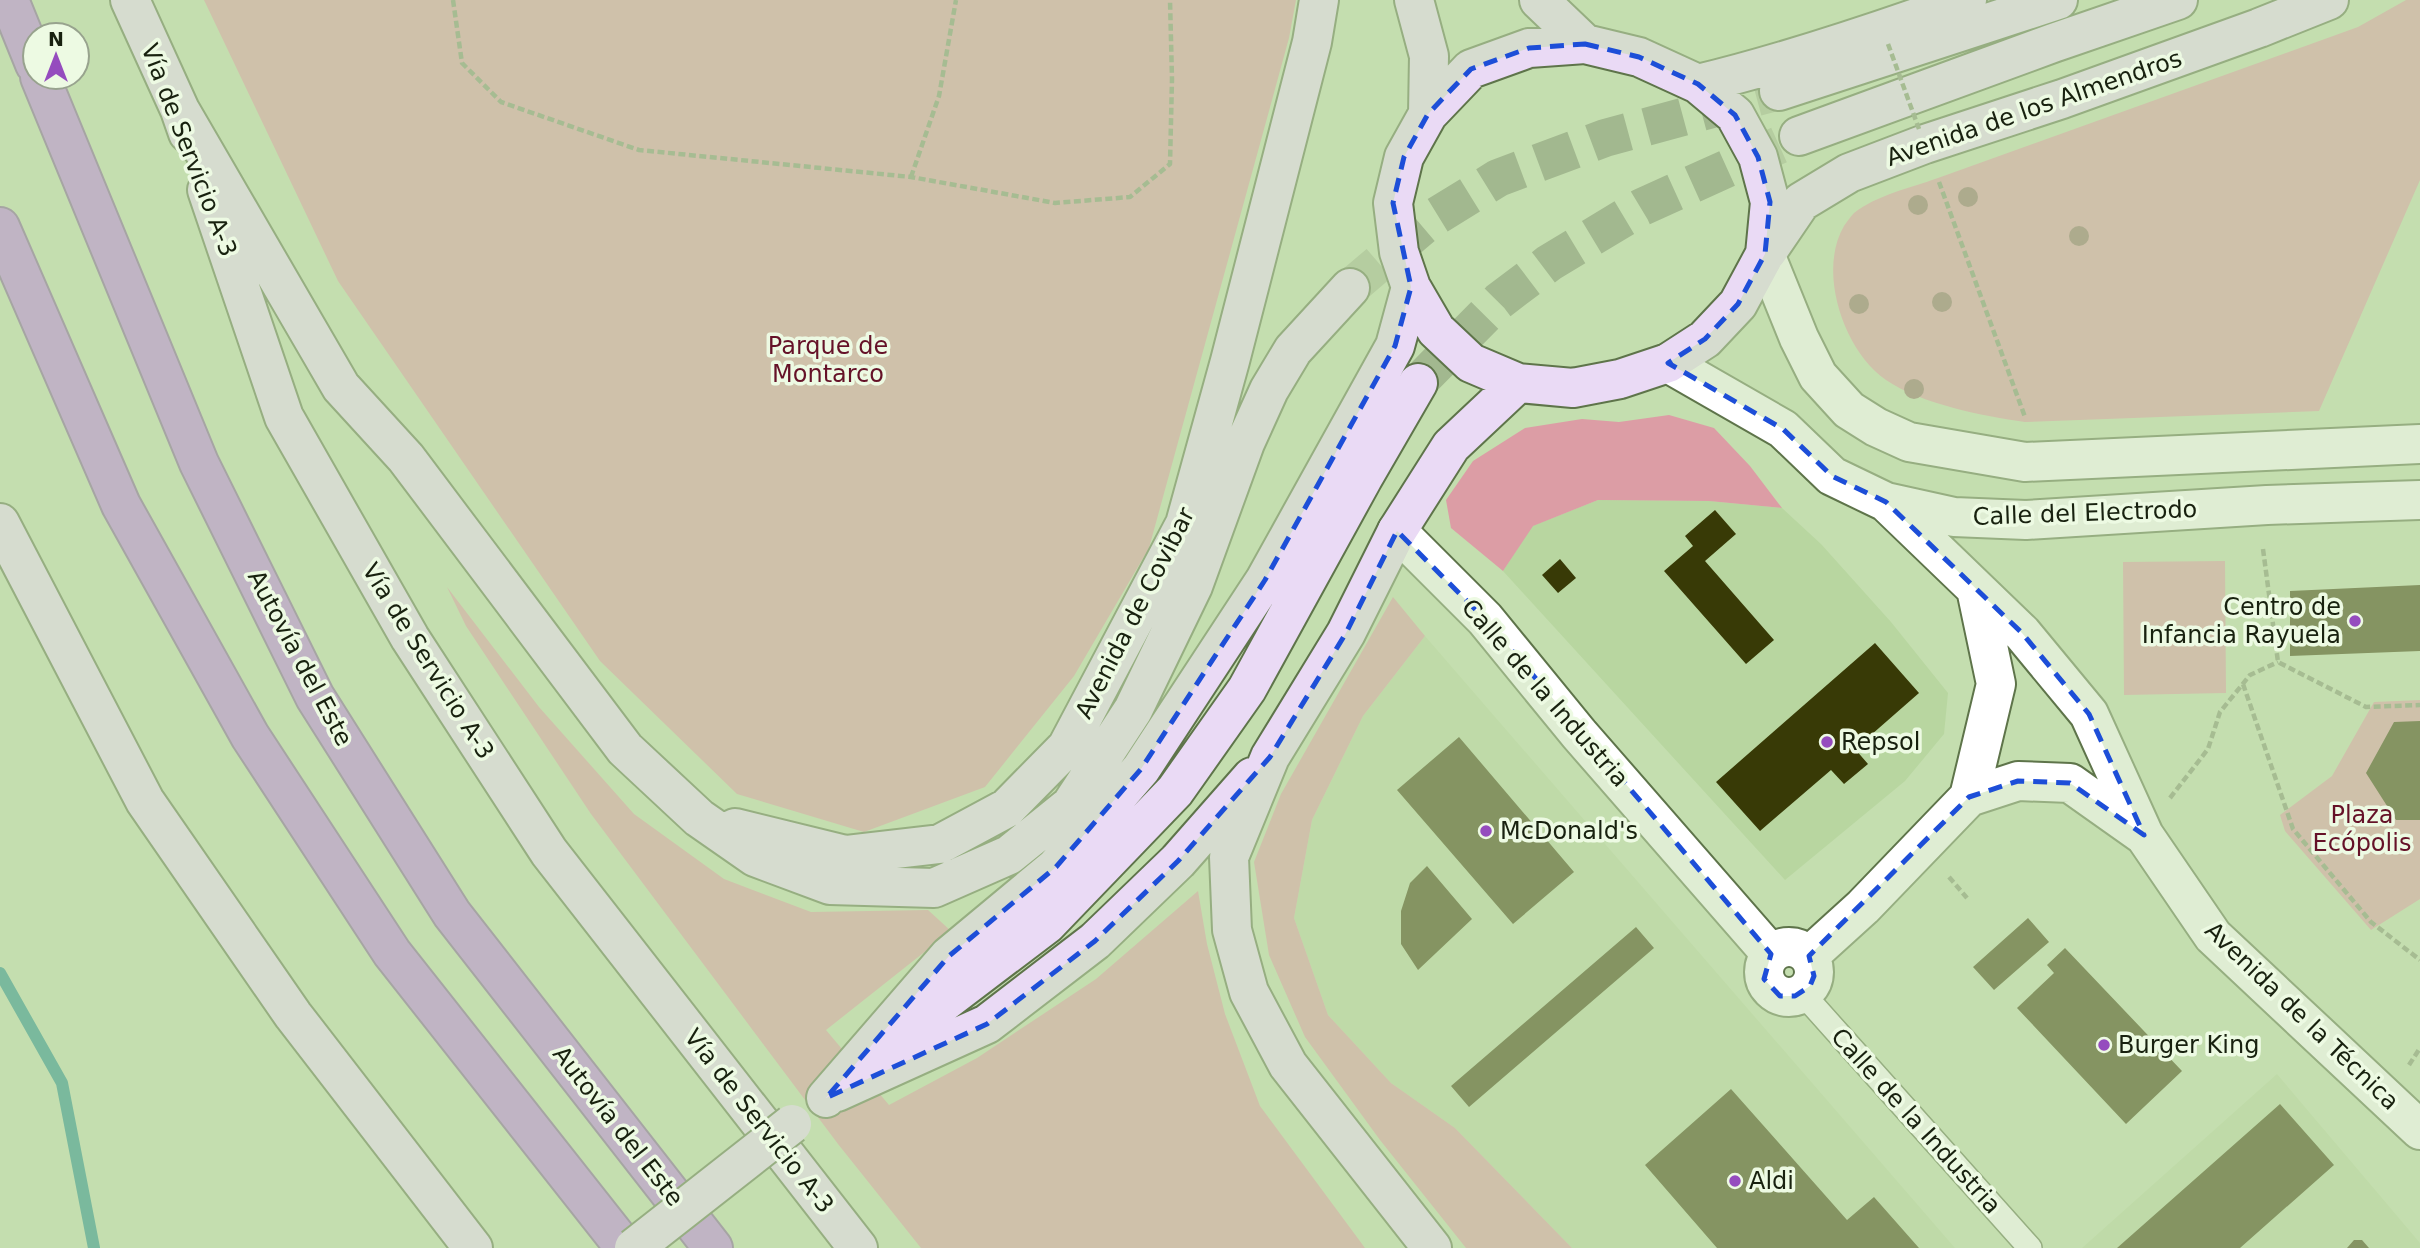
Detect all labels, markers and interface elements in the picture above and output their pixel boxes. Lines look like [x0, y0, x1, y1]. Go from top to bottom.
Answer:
north arrow [21, 21, 91, 91]
text: N [48, 28, 64, 50]
street label: Vía de Servicio A-3 [135, 40, 243, 260]
street label: Avenida de los Almendros [1883, 44, 2185, 172]
park label: Parque de Montarco [768, 332, 888, 388]
street label: Calle del Electrodo [1972, 495, 2198, 531]
street label: Avenida de Covibar [1070, 503, 1200, 723]
street label: Vía de Servicio A-3 [356, 558, 500, 764]
street label: Autovía del Este [242, 565, 358, 751]
street label: Calle de la Industria [1456, 593, 1634, 793]
place label: Centro de Infancia Rayuela [2142, 593, 2341, 649]
marker: Centro de Infancia Rayuela [2347, 613, 2363, 629]
place label: Repsol [1841, 728, 1920, 756]
marker: Repsol [1819, 734, 1835, 750]
park label: Plaza Ecópolis [2313, 801, 2411, 857]
place label: McDonald's [1500, 817, 1638, 845]
marker: McDonald's [1478, 823, 1494, 839]
street label: Avenida de la Técnica [2199, 916, 2405, 1116]
street label: Vía de Servicio A-3 [678, 1023, 840, 1219]
street label: Calle de la Industria [1825, 1023, 2007, 1219]
place label: Burger King [2118, 1031, 2259, 1059]
marker: Burger King [2096, 1037, 2112, 1053]
street label: Autovía del Este [547, 1041, 689, 1211]
place label: Aldi [1749, 1167, 1794, 1195]
marker: Aldi [1727, 1173, 1743, 1189]

